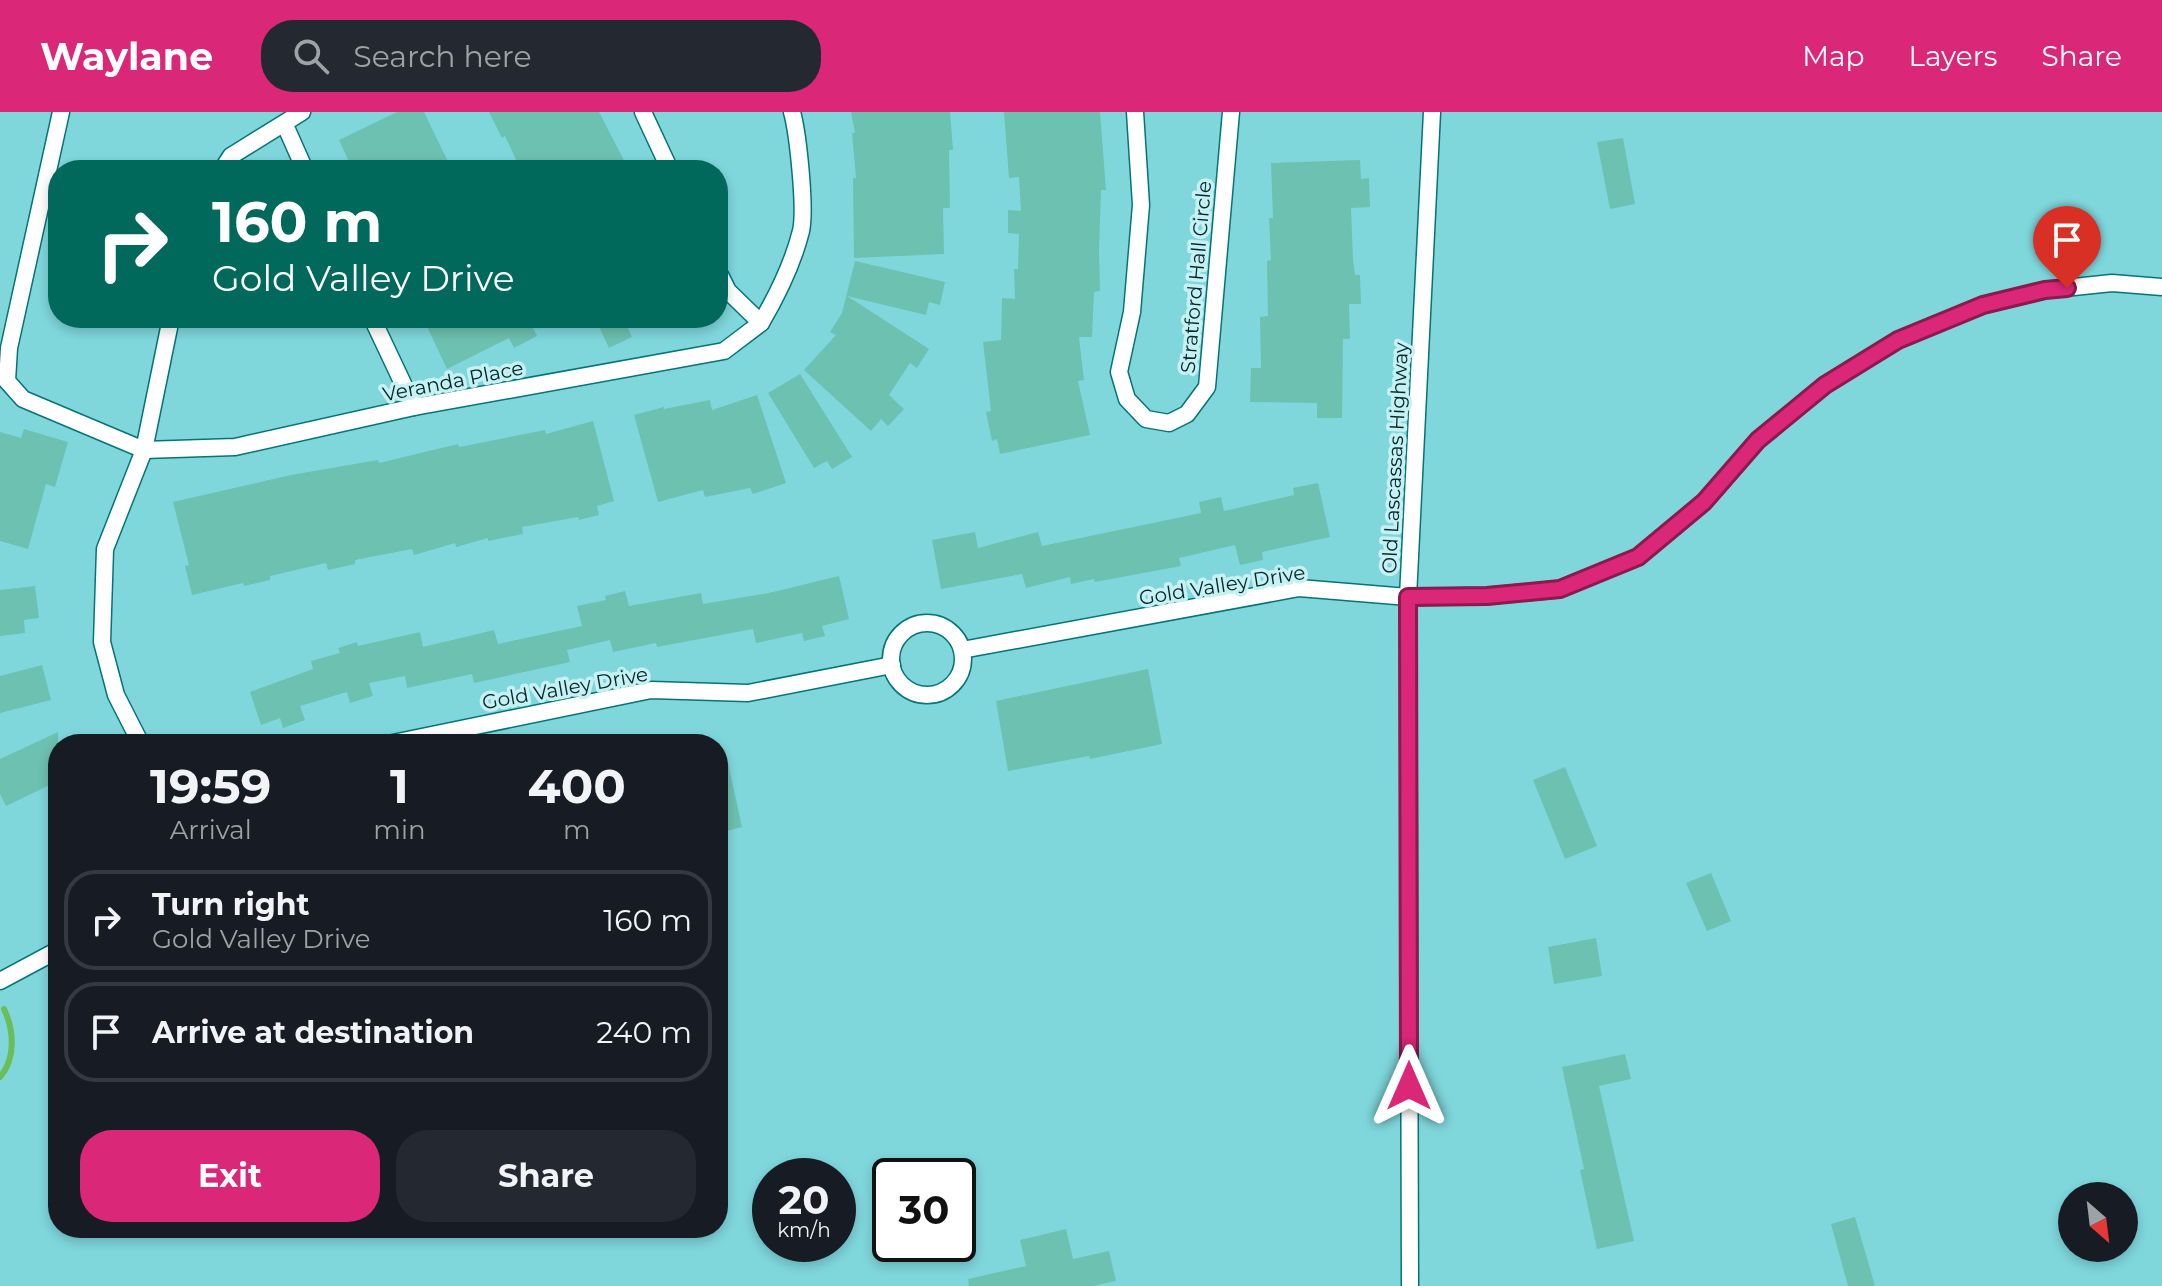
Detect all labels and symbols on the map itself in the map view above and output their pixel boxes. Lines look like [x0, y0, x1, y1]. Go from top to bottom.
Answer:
street label: Stratford Hall Circle [1176, 180, 1216, 374]
pin [2033, 206, 2101, 288]
street label: Old Lascassas Highway [1377, 341, 1413, 574]
street label: Veranda Place [381, 356, 525, 406]
street label: Gold Valley Drive [1137, 560, 1307, 610]
street label: Gold Valley Drive [480, 662, 650, 714]
position arrow [1367, 1044, 1451, 1128]
speed limit sign: 30 [872, 1158, 976, 1262]
north arrow [2058, 1182, 2138, 1262]

